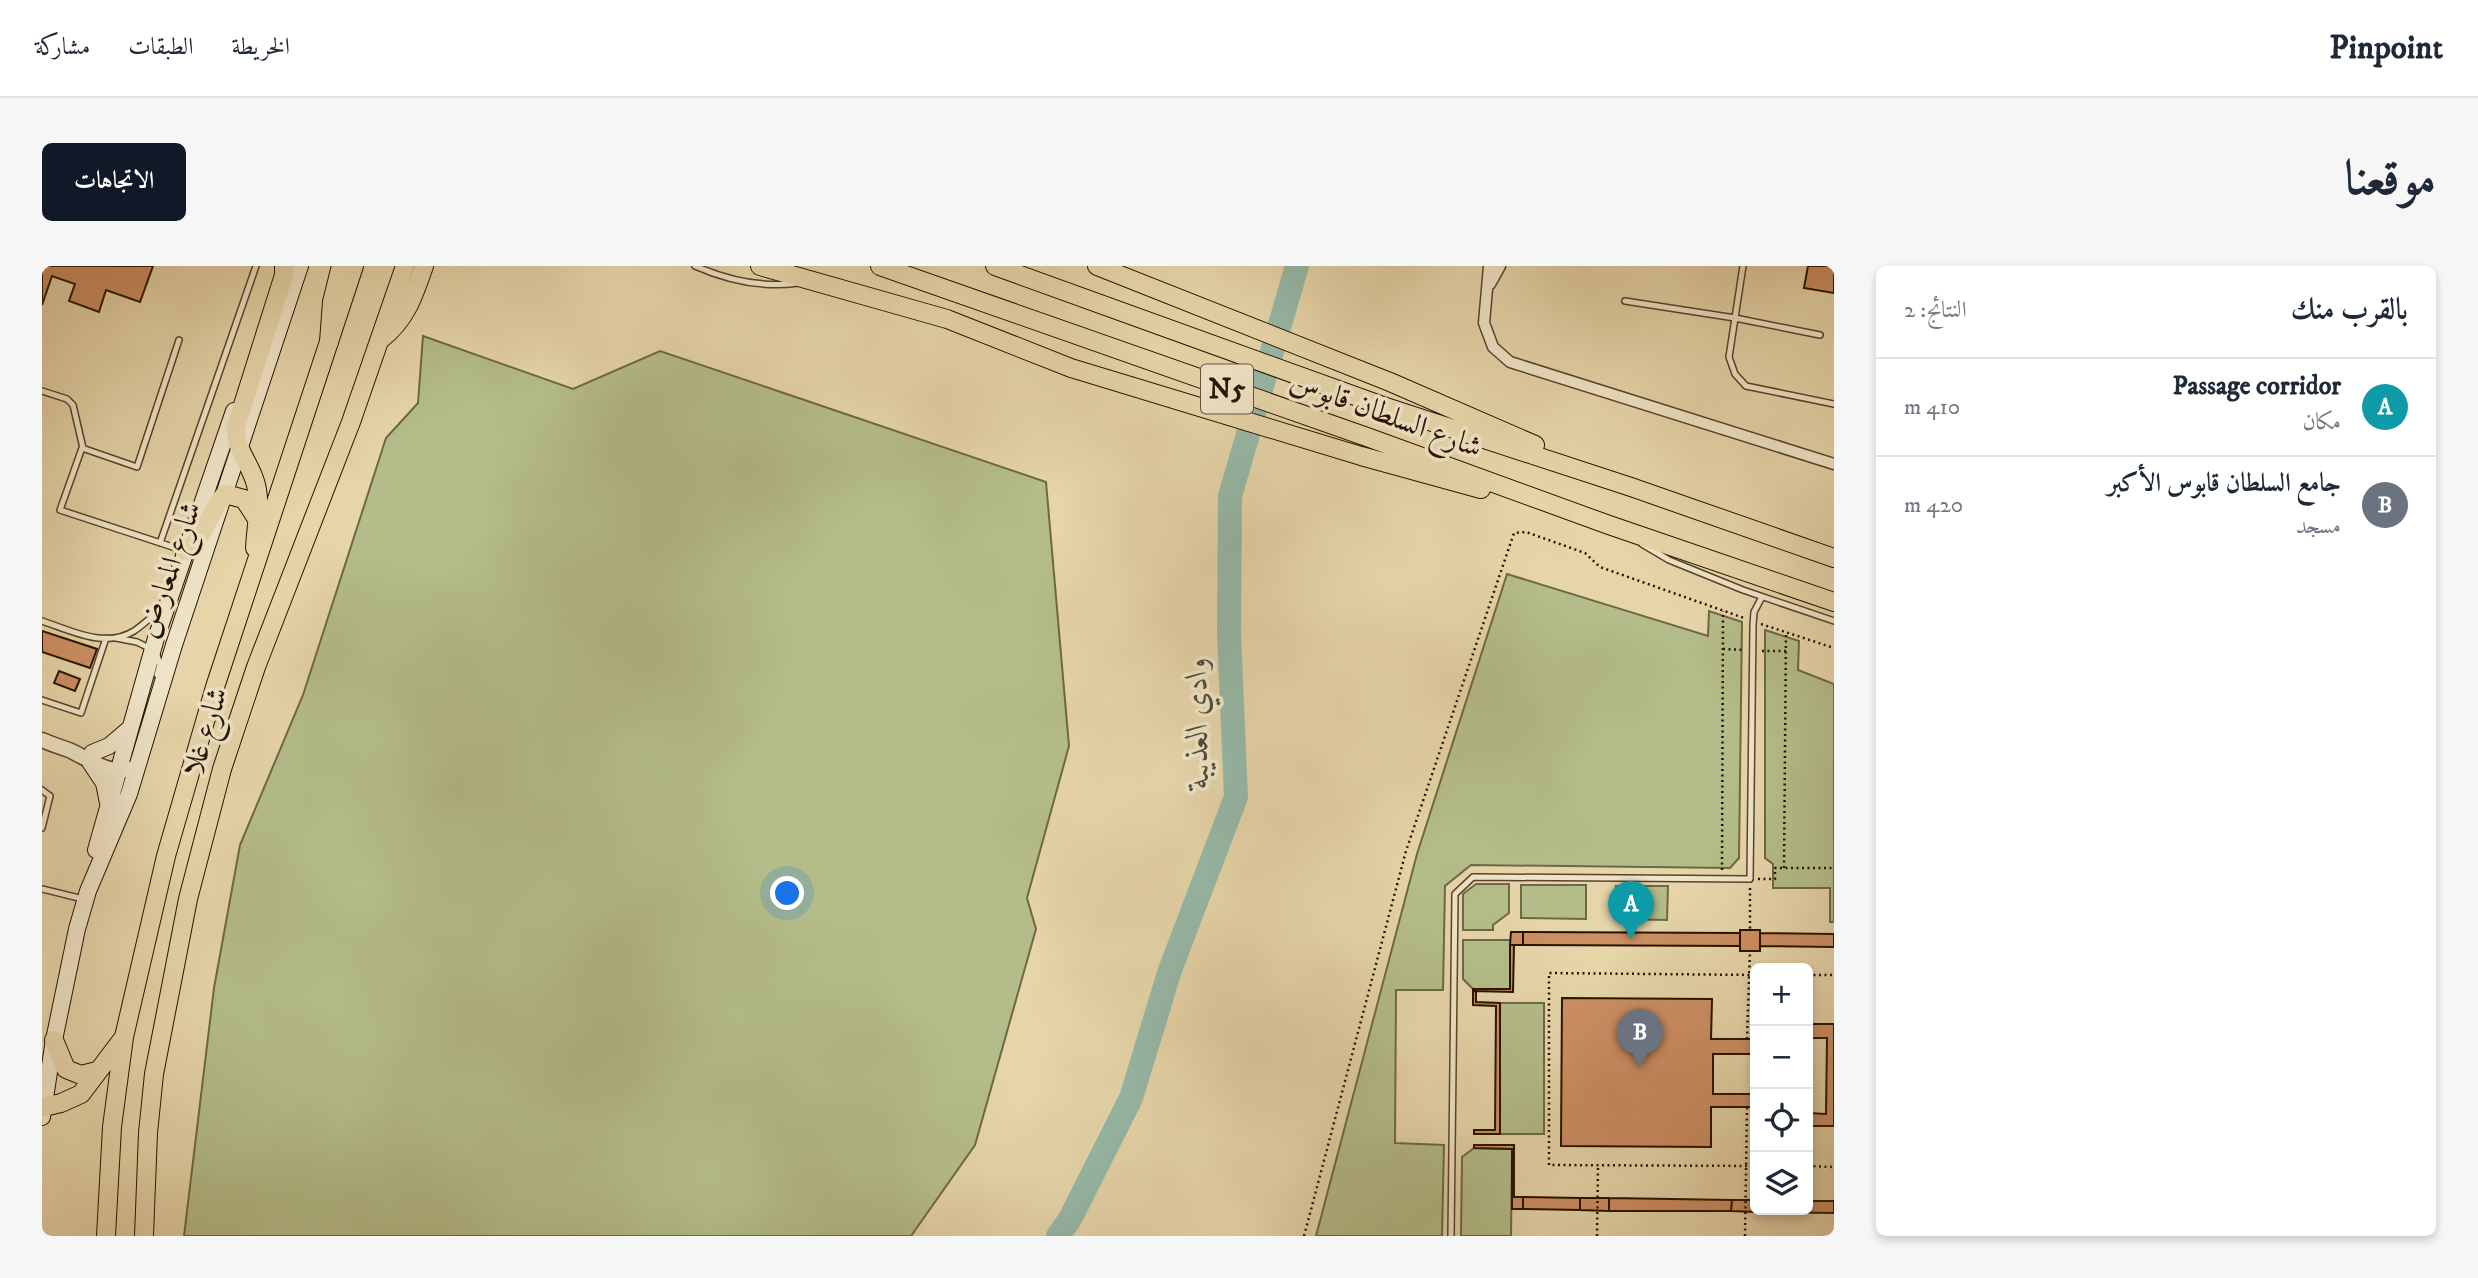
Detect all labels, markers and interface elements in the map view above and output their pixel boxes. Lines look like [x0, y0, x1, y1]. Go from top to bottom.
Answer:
text: Pinpoint [2329, 28, 2443, 69]
text: مشاركة [35, 32, 90, 62]
text: الطبقات [128, 32, 194, 62]
text: الخريطة [232, 32, 290, 62]
button: الاتجاهات [42, 143, 186, 221]
text: موقعنا [2344, 149, 2436, 211]
text: بالقرب منك [2291, 292, 2408, 329]
text: النتائج: 2 [1904, 296, 1967, 325]
street label: شارع السلطان قابوس [1283, 363, 1487, 472]
road number: N5 [1201, 365, 1253, 414]
text: Passage corridor [2172, 370, 2341, 403]
text: 410 m [1904, 393, 1960, 422]
text: A [2378, 393, 2392, 422]
text: مكان [2302, 408, 2341, 437]
text: جامع السلطان قابوس الأكبر [2107, 467, 2341, 500]
text: 420 m [1904, 491, 1963, 520]
text: B [2378, 491, 2392, 520]
street label: شارع المعارض [129, 497, 215, 645]
text: مسجد [2296, 512, 2341, 541]
water label: وادي العذيبة [1177, 657, 1222, 792]
street label: شارع غلا [175, 683, 242, 782]
your location [770, 876, 804, 910]
pin: A [1608, 881, 1654, 939]
map controls [1750, 963, 1813, 1215]
button: + [1750, 963, 1813, 1026]
pin: B [1617, 1009, 1663, 1067]
button: − [1750, 1026, 1813, 1089]
button: locate [1750, 1089, 1813, 1152]
button: layers [1750, 1152, 1813, 1215]

